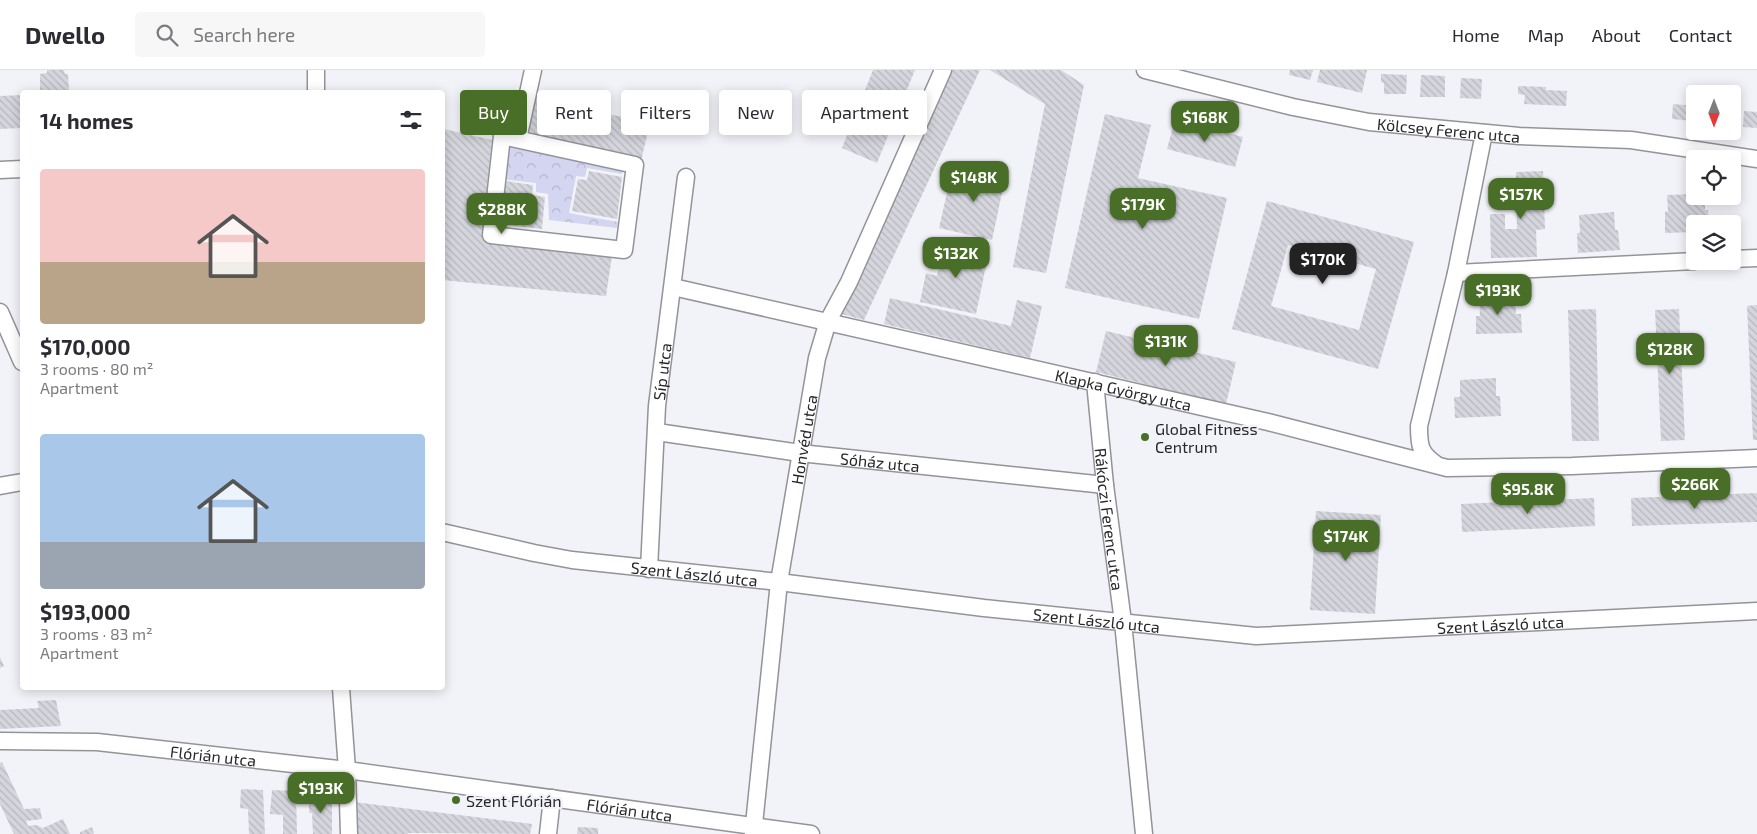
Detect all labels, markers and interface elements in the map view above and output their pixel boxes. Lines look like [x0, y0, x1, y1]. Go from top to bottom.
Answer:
search box [135, 12, 485, 57]
text: Dwello [25, 20, 105, 49]
icon: search [153, 21, 181, 49]
text: Search here [193, 23, 295, 46]
text: Home [1452, 24, 1500, 46]
text: Map [1528, 24, 1564, 46]
text: About [1592, 24, 1641, 46]
text: Contact [1669, 24, 1732, 46]
north arrow [1686, 85, 1741, 140]
map controls [1686, 85, 1741, 270]
chip: Buy [460, 90, 527, 135]
chip: Rent [537, 90, 611, 135]
chip: Filters [621, 90, 709, 135]
chip: New [719, 90, 792, 135]
chip: Apartment [802, 90, 927, 135]
pin: $168K [1170, 100, 1240, 143]
icon: filters [397, 106, 425, 134]
text: $168K [1182, 107, 1228, 126]
text: 14 homes [40, 108, 134, 133]
street label: Kölcsey Ferenc utca [1376, 113, 1521, 146]
button: locate [1686, 150, 1741, 205]
pin: $148K [939, 160, 1009, 203]
text: $148K [951, 167, 997, 186]
pin: $157K [1486, 178, 1556, 220]
text: $157K [1499, 184, 1543, 203]
pin: $179K [1108, 188, 1178, 230]
pin: $288K [467, 192, 537, 235]
text: $179K [1121, 194, 1165, 213]
text: $288K [478, 199, 526, 218]
icon: home [188, 201, 278, 291]
button: layers [1686, 215, 1741, 270]
pin: $132K [921, 236, 991, 279]
pin: $170K [1288, 242, 1358, 285]
text: $132K [934, 243, 978, 262]
text: $170K [1301, 249, 1345, 268]
pin: $193K [1463, 274, 1533, 316]
text: $193K [1476, 280, 1520, 299]
pin: $131K [1131, 324, 1201, 367]
text: $131K [1145, 331, 1187, 350]
pin: $128K [1635, 332, 1705, 375]
text: $170,000 [40, 334, 130, 359]
text: $128K [1647, 339, 1693, 358]
street label: Síp utca [648, 342, 674, 401]
text: 3 rooms · 80 m² [40, 359, 153, 378]
street label: Klapka György utca [1054, 365, 1194, 414]
text: Apartment [40, 378, 119, 397]
street label: Honvéd utca [786, 393, 820, 486]
place label: Global Fitness Centrum [1155, 419, 1258, 456]
marker: Global Fitness Centrum [1139, 431, 1151, 443]
street label: Rákóczi Ferenc utca [1092, 447, 1128, 592]
street label: Sóház utca [839, 448, 921, 475]
icon: home [188, 466, 278, 556]
pin: $266K [1660, 468, 1730, 510]
pin: $95.8K [1487, 472, 1569, 515]
text: $266K [1671, 474, 1719, 493]
text: $95.8K [1502, 479, 1554, 498]
pin: $174K [1311, 520, 1381, 562]
text: $174K [1324, 526, 1368, 545]
street label: Szent László utca [630, 557, 759, 589]
text: $193,000 [40, 599, 130, 624]
street label: Szent László utca [1032, 604, 1161, 636]
street label: Szent László utca [1436, 611, 1565, 636]
text: 3 rooms · 83 m² [40, 624, 153, 643]
text: Apartment [40, 643, 119, 662]
street label: Flórián utca [169, 741, 257, 769]
pin: $193K [286, 772, 356, 814]
text: $193K [299, 778, 343, 797]
place label: Szent Flórián [466, 791, 562, 810]
marker: Szent Flórián [450, 794, 462, 806]
street label: Flórián utca [586, 794, 674, 824]

